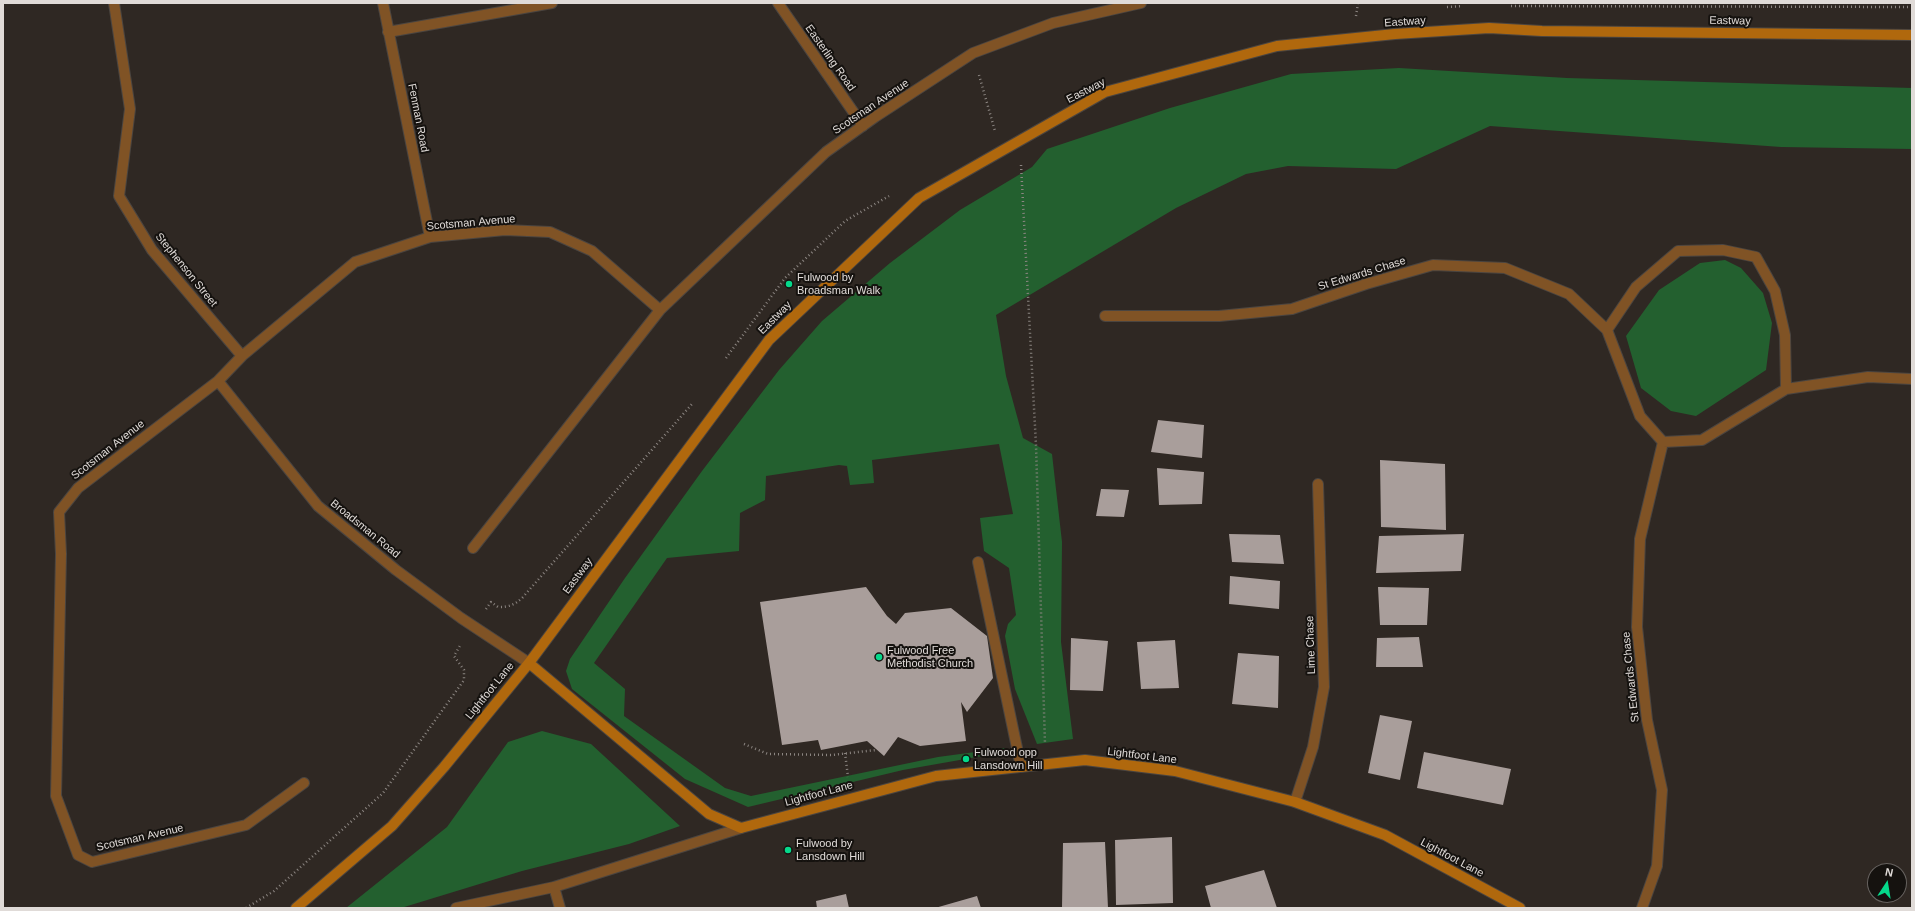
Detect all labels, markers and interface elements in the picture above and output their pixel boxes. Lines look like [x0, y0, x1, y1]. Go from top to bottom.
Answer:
street label: Eastway [1384, 14, 1426, 30]
street label: Eastway [1709, 14, 1751, 28]
street label: Easterling Road [802, 22, 858, 94]
street label: Eastway [1064, 76, 1108, 106]
street label: Scotsman Avenue [830, 77, 912, 137]
street label: Fenman Road [405, 83, 431, 153]
street label: Scotsman Avenue [426, 213, 516, 233]
street label: Stephenson Street [152, 230, 220, 310]
street label: St Edwards Chase [1317, 254, 1407, 294]
place label: Fulwood by Broadsman Walk [797, 271, 880, 297]
marker: Fulwood by Broadsman Walk [784, 279, 794, 289]
street label: Eastway [756, 299, 794, 337]
street label: Scotsman Avenue [69, 417, 147, 483]
street label: Broadsman Road [328, 497, 402, 561]
street label: Eastway [560, 555, 596, 597]
street label: Lime Chase [1303, 615, 1319, 675]
street label: St Edwards Chase [1620, 631, 1642, 723]
place label: Fulwood Free Methodist Church [887, 644, 973, 670]
marker: Fulwood Free Methodist Church [874, 652, 884, 662]
street label: Lightfoot Lane [463, 660, 517, 722]
street label: Lightfoot Lane [1107, 745, 1177, 767]
place label: Fulwood opp Lansdown Hill [974, 746, 1042, 772]
marker: Fulwood opp Lansdown Hill [961, 754, 971, 764]
street label: Lightfoot Lane [784, 779, 854, 809]
street label: Scotsman Avenue [95, 822, 185, 854]
street label: Lightfoot Lane [1418, 836, 1486, 880]
place label: Fulwood by Lansdown Hill [796, 837, 864, 863]
marker: Fulwood by Lansdown Hill [783, 845, 793, 855]
north arrow [1867, 863, 1907, 903]
text: N [1884, 866, 1894, 879]

